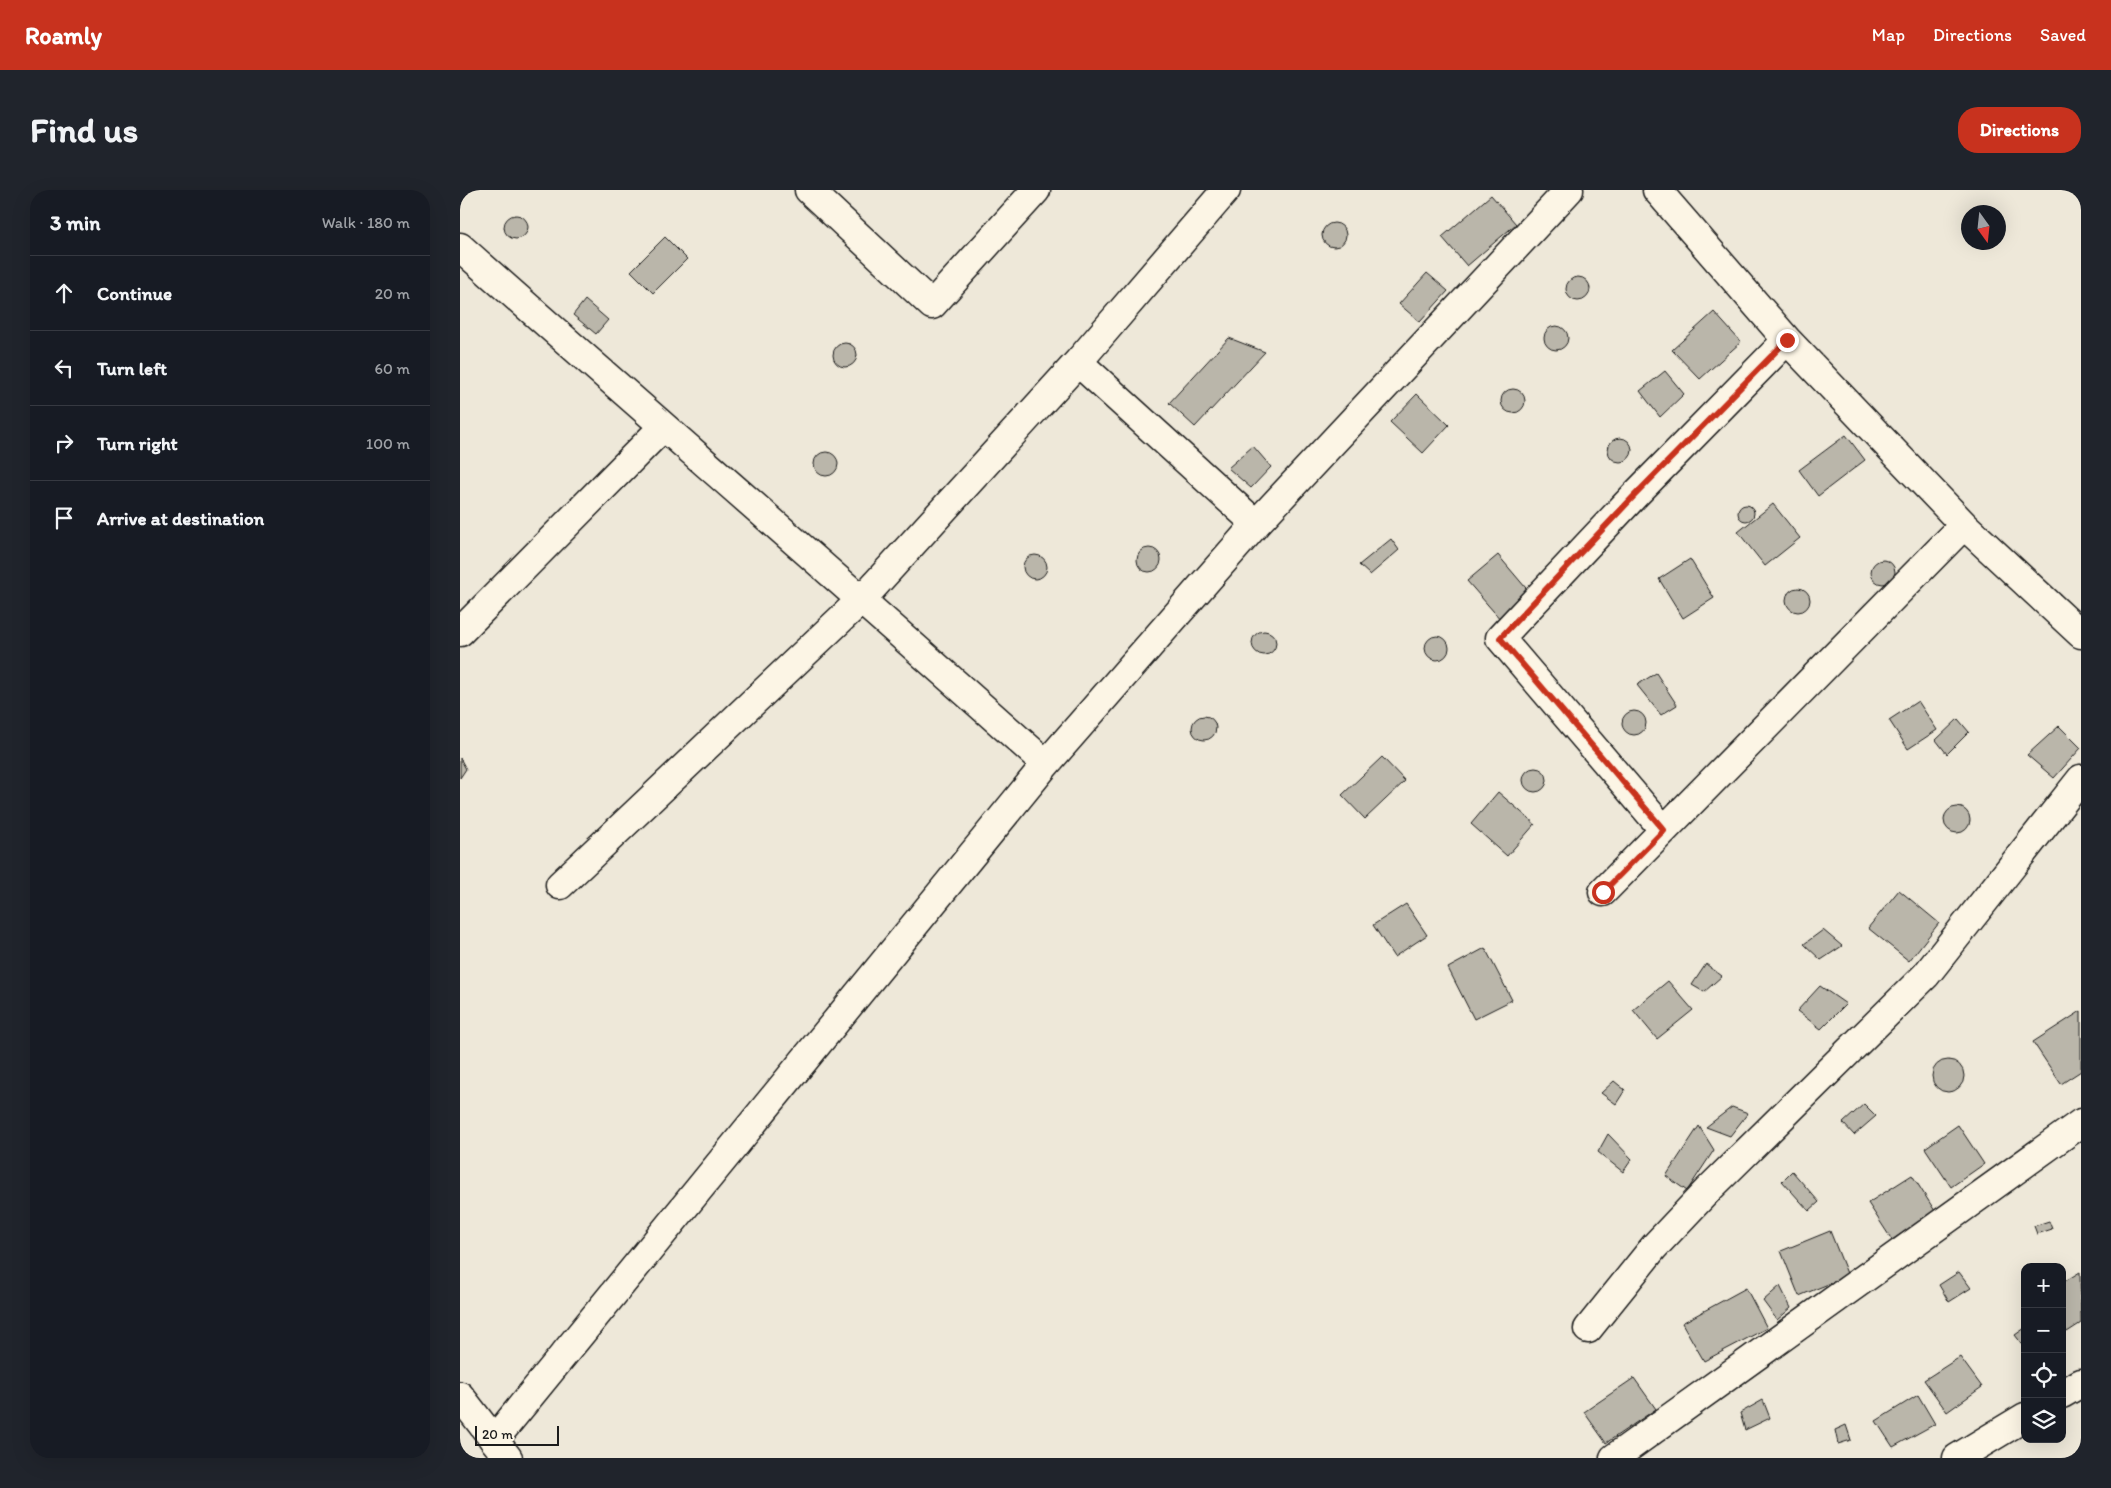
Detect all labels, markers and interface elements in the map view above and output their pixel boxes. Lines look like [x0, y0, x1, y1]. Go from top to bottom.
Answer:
text: Roamly [25, 21, 102, 50]
text: Map [1872, 24, 1905, 46]
text: Directions [1933, 24, 2012, 46]
text: Saved [2040, 24, 2086, 46]
button: Directions [1958, 107, 2081, 153]
text: Find us [30, 109, 138, 151]
north arrow [1961, 205, 2006, 250]
text: 3 min [50, 210, 100, 235]
text: Walk · 180 m [322, 213, 410, 232]
icon: ahead [50, 279, 78, 307]
text: Continue [97, 282, 172, 305]
text: 20 m [375, 284, 410, 303]
route end [1776, 329, 1799, 352]
icon: left [50, 354, 78, 382]
text: Turn left [97, 357, 167, 380]
text: 60 m [375, 359, 410, 378]
icon: right [50, 429, 78, 457]
text: Turn right [97, 432, 178, 455]
text: 100 m [366, 434, 410, 453]
icon: arrive [50, 504, 78, 532]
text: Arrive at destination [97, 507, 264, 530]
route start [1592, 881, 1615, 904]
map controls [2021, 1263, 2066, 1443]
button: + [2021, 1263, 2066, 1308]
button: − [2021, 1308, 2066, 1353]
button: locate [2021, 1353, 2066, 1398]
button: layers [2021, 1398, 2066, 1443]
scale bar [475, 1423, 559, 1446]
text: 20 m [482, 1426, 513, 1443]

